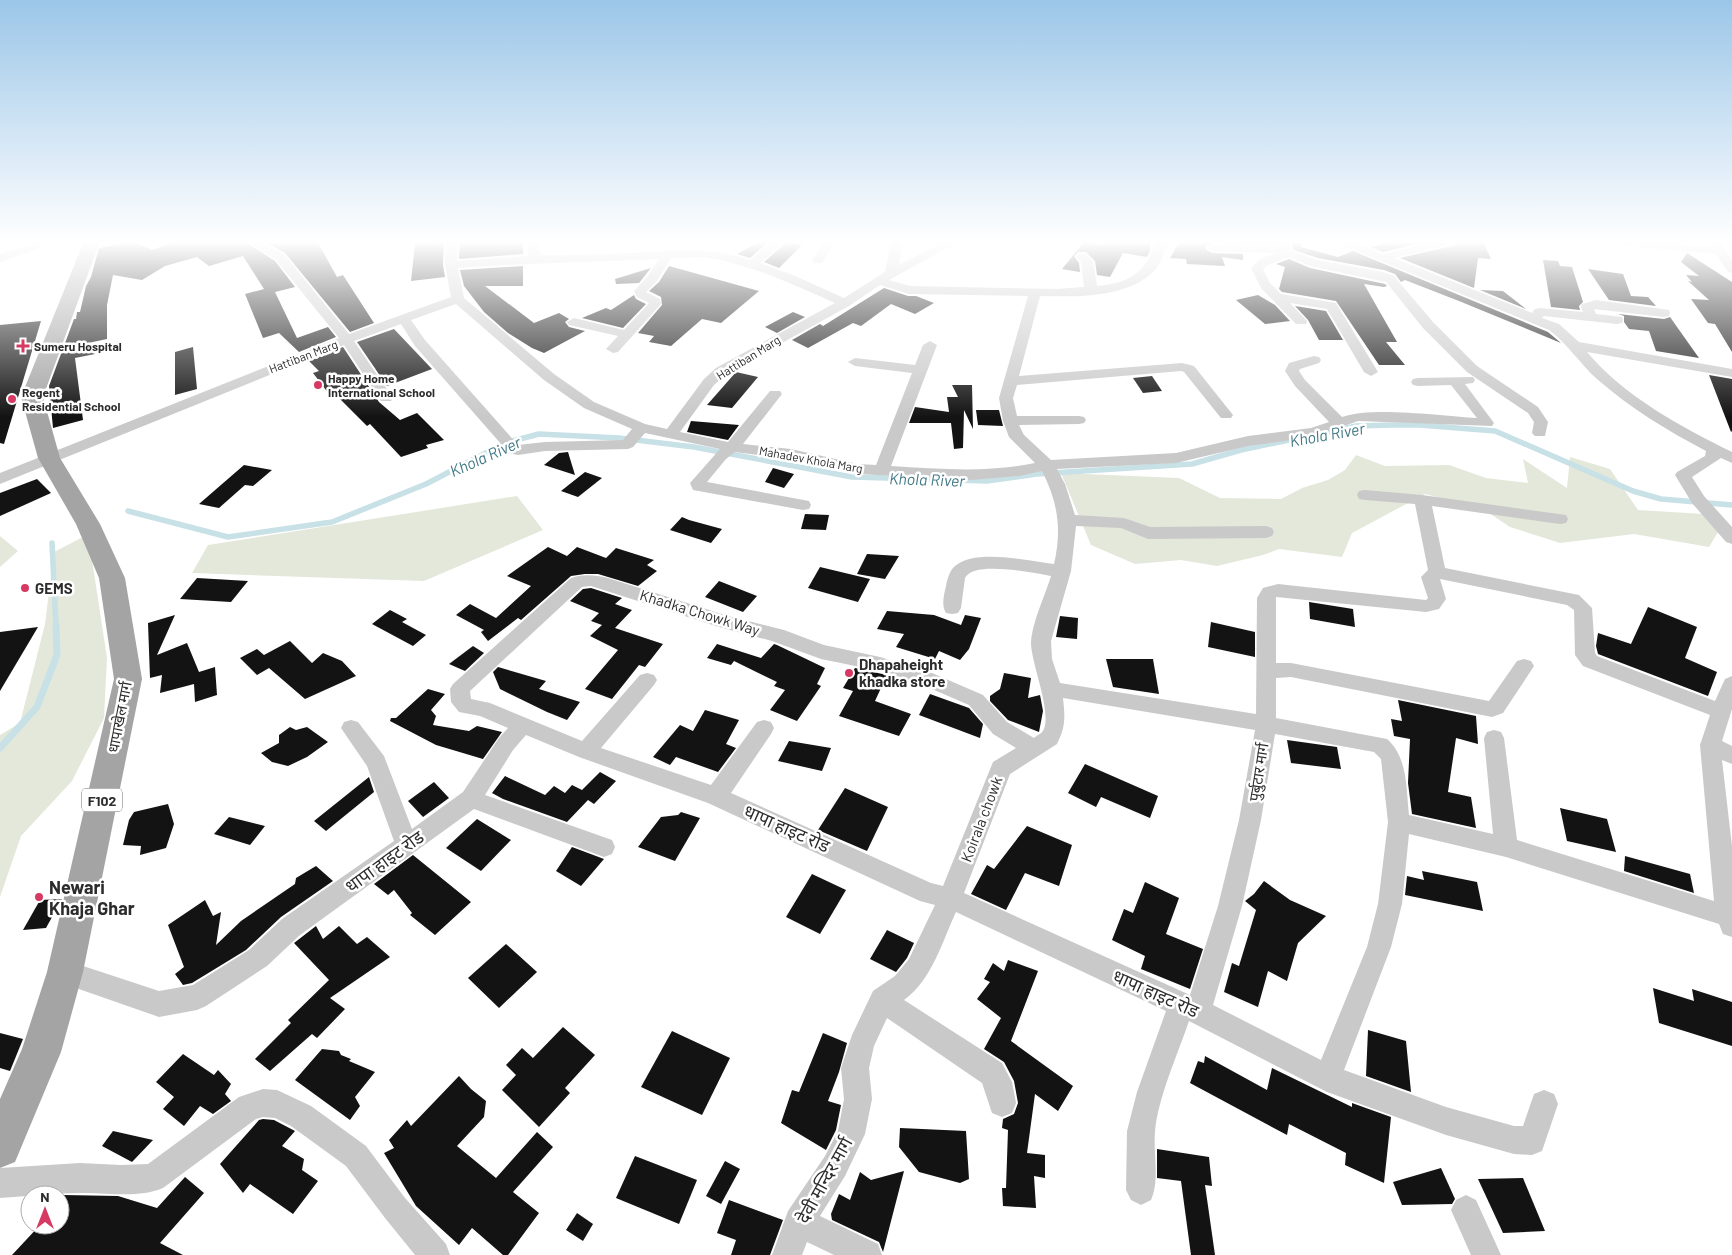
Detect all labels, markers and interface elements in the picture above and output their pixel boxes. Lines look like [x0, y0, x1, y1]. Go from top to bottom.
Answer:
street label: Hattiban Marg [713, 332, 783, 382]
street label: Hattiban Marg [267, 336, 339, 376]
marker: Sumeru Hospital [16, 339, 30, 353]
place label: Sumeru Hospital [34, 339, 122, 353]
place label: Happy Home International School [328, 371, 435, 399]
marker: Happy Home International School [312, 379, 324, 391]
place label: Regent Residential School [22, 385, 121, 413]
marker: Regent Residential School [6, 393, 18, 405]
water label: Khola River [1288, 418, 1367, 450]
water label: Khola River [446, 431, 525, 480]
street label: Mahadev Khola Marg [758, 443, 864, 475]
water label: Khola River [889, 468, 967, 490]
place label: GEMS [35, 579, 73, 597]
marker: GEMS [19, 582, 31, 594]
street label: Khadka Chowk Way [638, 585, 762, 639]
place label: Dhapaheight khadka store [859, 655, 945, 690]
marker: Dhapaheight khadka store [843, 667, 855, 679]
street label: धापाखेल मार्ग [103, 679, 135, 754]
street label: पुर्बुटार मार्ग [1244, 740, 1274, 803]
street label: Koirala chowk [956, 773, 1006, 864]
road number: F102 [82, 788, 122, 812]
street label: धापा हाइट रोड [741, 799, 834, 857]
street label: धापा हाइट रोड [340, 825, 428, 897]
place label: Newari Khaja Ghar [49, 876, 135, 919]
marker: Newari Khaja Ghar [33, 891, 45, 903]
street label: धापा हाइट रोड [1110, 964, 1203, 1022]
street label: देवी मन्दिर मार्ग [791, 1132, 857, 1227]
north arrow [20, 1185, 70, 1235]
text: N [40, 1188, 50, 1205]

